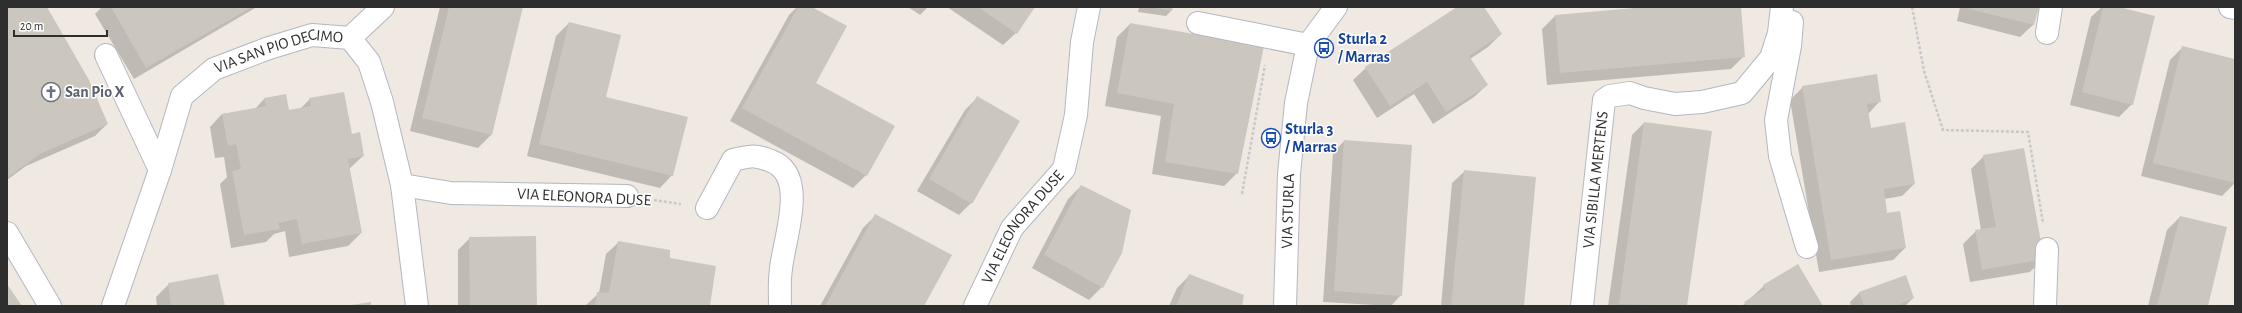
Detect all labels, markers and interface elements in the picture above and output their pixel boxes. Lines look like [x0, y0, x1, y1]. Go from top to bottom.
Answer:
scale bar [14, 12, 107, 38]
text: 20 m [20, 20, 43, 32]
street label: VIA SAN PIO DECIMO [212, 26, 344, 76]
place label: Sturla 2 / Marras [1337, 31, 1390, 65]
bus stop icon: Sturla 2 / Marras [1313, 37, 1335, 59]
church icon: San Pio X [40, 81, 62, 103]
place label: San Pio X [65, 84, 125, 100]
street label: VIA SIBILLA MERTENS [1580, 110, 1611, 249]
place label: Sturla 3 / Marras [1284, 121, 1337, 155]
bus stop icon: Sturla 3 / Marras [1260, 127, 1282, 149]
street label: VIA ELEONORA DUSE [979, 167, 1067, 286]
street label: VIA STURLA [1279, 173, 1297, 249]
street label: VIA ELEONORA DUSE [516, 185, 652, 209]

